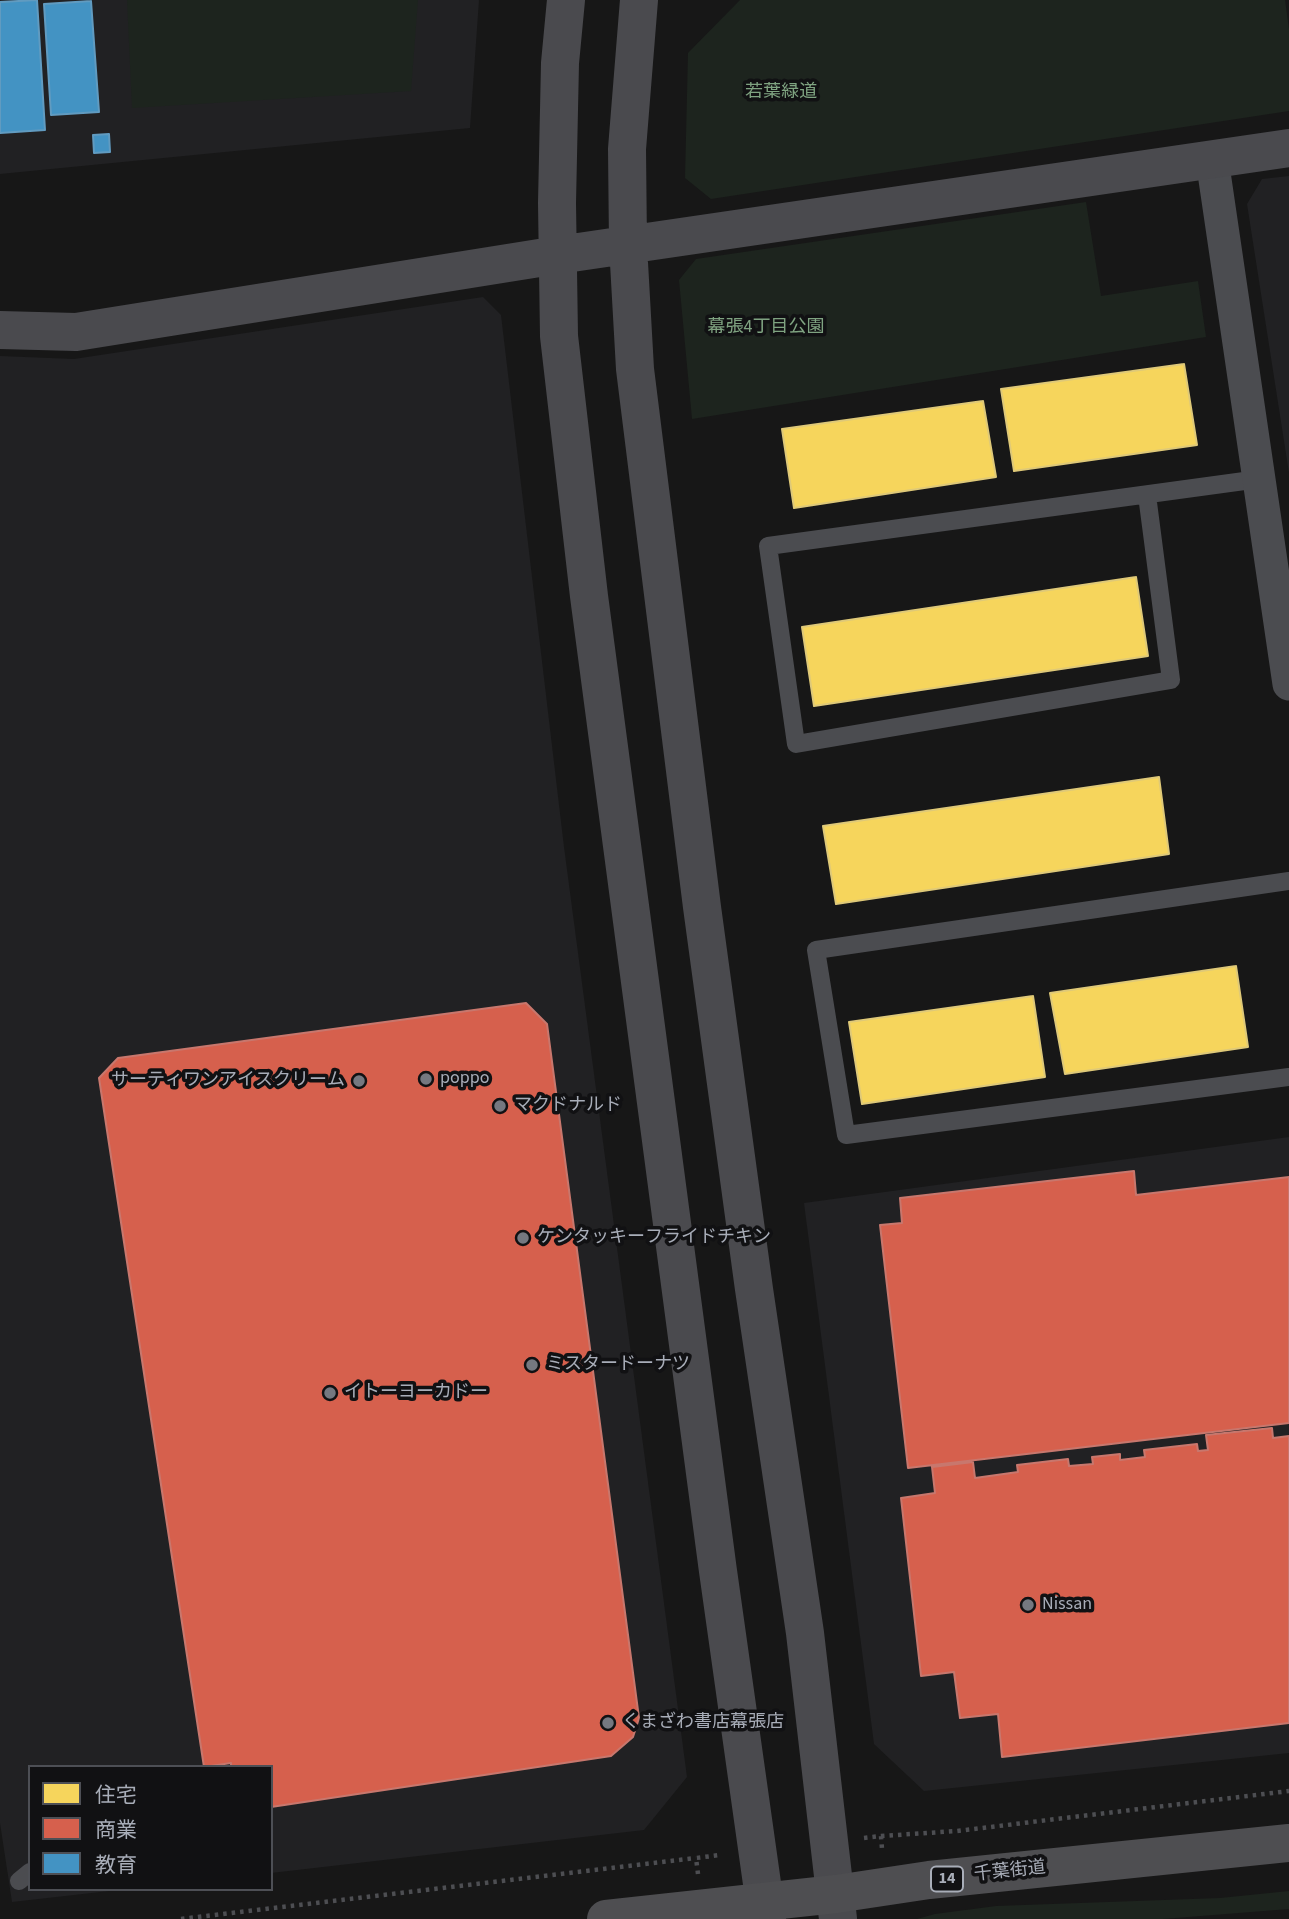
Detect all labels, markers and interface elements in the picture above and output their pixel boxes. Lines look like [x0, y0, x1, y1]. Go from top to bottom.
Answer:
park label: 若葉緑道 [745, 82, 817, 104]
park label: 幕張4丁目公園 [708, 317, 824, 339]
place label: poppo [440, 1068, 489, 1090]
place label: サーティワンアイスクリーム [111, 1070, 345, 1092]
marker: poppo [418, 1071, 434, 1087]
marker: サーティワンアイスクリーム [351, 1073, 367, 1089]
place label: マクドナルド [514, 1095, 622, 1117]
marker: マクドナルド [492, 1098, 508, 1114]
place label: ケンタッキーフライドチキン [537, 1227, 771, 1249]
marker: ケンタッキーフライドチキン [515, 1230, 531, 1246]
place label: ミスタードーナツ [546, 1354, 690, 1376]
marker: ミスタードーナツ [524, 1357, 540, 1373]
place label: イトーヨーカドー [344, 1382, 488, 1404]
marker: イトーヨーカドー [322, 1385, 338, 1401]
place label: Nissan [1042, 1594, 1092, 1616]
marker: Nissan [1020, 1597, 1036, 1613]
place label: くまざわ書店幕張店 [622, 1712, 784, 1734]
marker: くまざわ書店幕張店 [600, 1715, 616, 1731]
legend [28, 1765, 273, 1891]
text: 住宅 [95, 1780, 137, 1810]
text: 商業 [95, 1815, 137, 1845]
text: 教育 [95, 1850, 137, 1880]
street label: 千葉街道 [973, 1857, 1047, 1887]
road number: 14 [931, 1867, 963, 1892]

